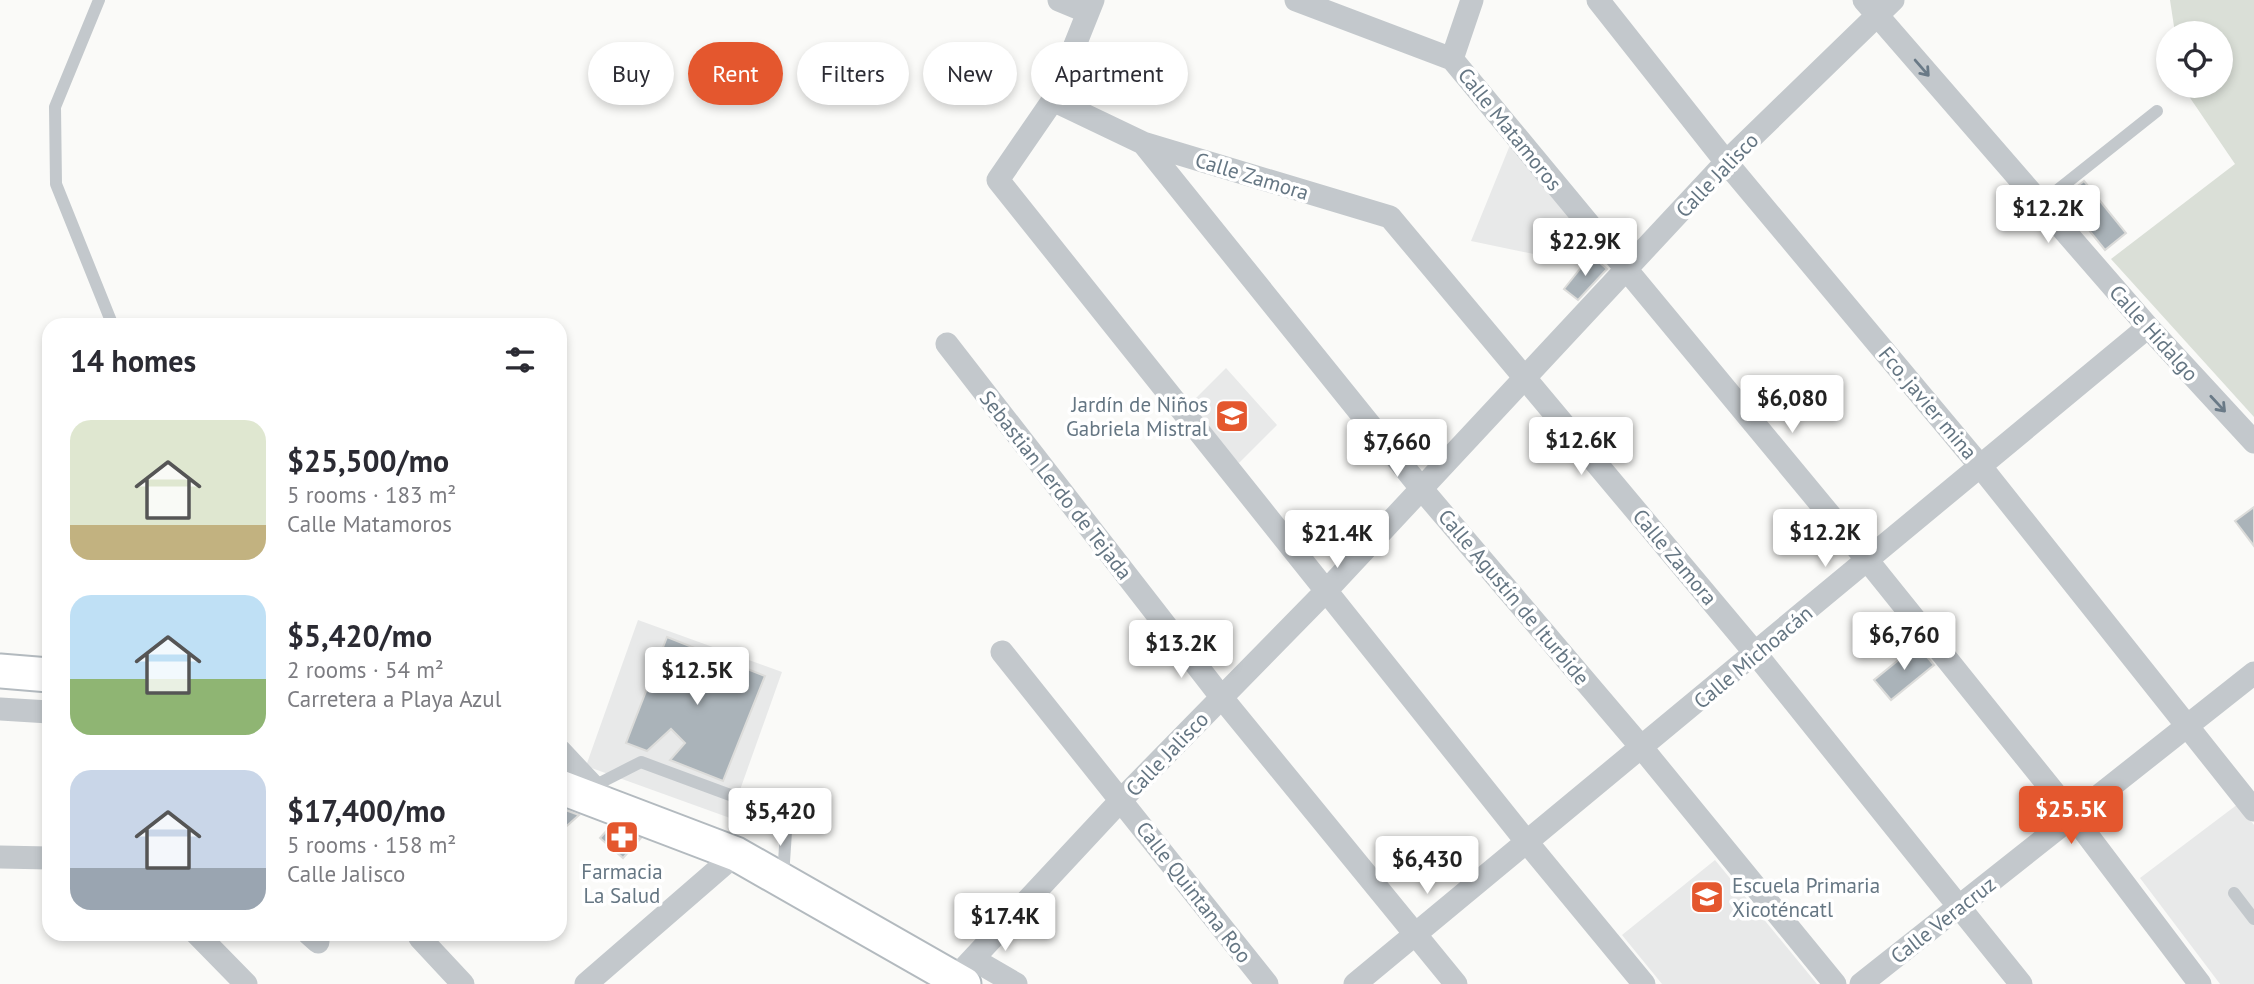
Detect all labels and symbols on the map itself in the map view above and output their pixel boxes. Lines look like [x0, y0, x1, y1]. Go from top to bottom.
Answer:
one-way arrow [1914, 59, 1930, 77]
street label: Calle Matamoros [1452, 62, 1568, 196]
street label: Calle Jalisco [1670, 127, 1764, 223]
street label: Calle Zamora [1192, 146, 1312, 206]
pin: $12.2K [1991, 186, 2105, 245]
pin: $22.9K [1528, 218, 1642, 278]
street label: Calle Hidalgo [2104, 279, 2204, 387]
street label: Fco. javier mina [1873, 341, 1983, 465]
pin: $6,080 [1735, 376, 1849, 435]
street label: Sebastian Lerdo de Tejada [974, 385, 1138, 585]
place label: Jardín de Niños Gabriela Mistral [1066, 391, 1208, 442]
one-way arrow [2210, 395, 2227, 412]
school or university icon: Jardín de Niños Gabriela Mistral [1213, 397, 1251, 435]
pin: $12.6K [1524, 418, 1638, 477]
pin: $7,660 [1340, 420, 1454, 479]
street label: Calle Zamora [1627, 503, 1723, 611]
street label: Calle Agustín de Iturbide [1432, 504, 1596, 690]
pin: $21.4K [1280, 510, 1394, 570]
pin: $12.2K [1768, 510, 1882, 569]
street label: Calle Michoacán [1688, 599, 1818, 715]
pin: $6,760 [1847, 612, 1961, 672]
pin: $13.2K [1124, 620, 1238, 680]
pin: $12.5K [640, 648, 754, 707]
street label: Calle Jalisco [1120, 706, 1214, 802]
pin: $25.5K [2014, 786, 2128, 846]
pin: $5,420 [723, 788, 837, 848]
street label: Calle Quintana Roo [1130, 816, 1258, 968]
pharmacy icon: Farmacia La Salud [603, 818, 641, 856]
pin: $6,430 [1370, 836, 1484, 896]
place label: Farmacia La Salud [581, 858, 663, 909]
street label: Calle Veracruz [1885, 871, 2001, 969]
place label: Escuela Primaria Xicoténcatl [1732, 872, 1880, 923]
school or university icon: Escuela Primaria Xicoténcatl [1688, 878, 1726, 916]
pin: $17.4K [948, 894, 1062, 953]

